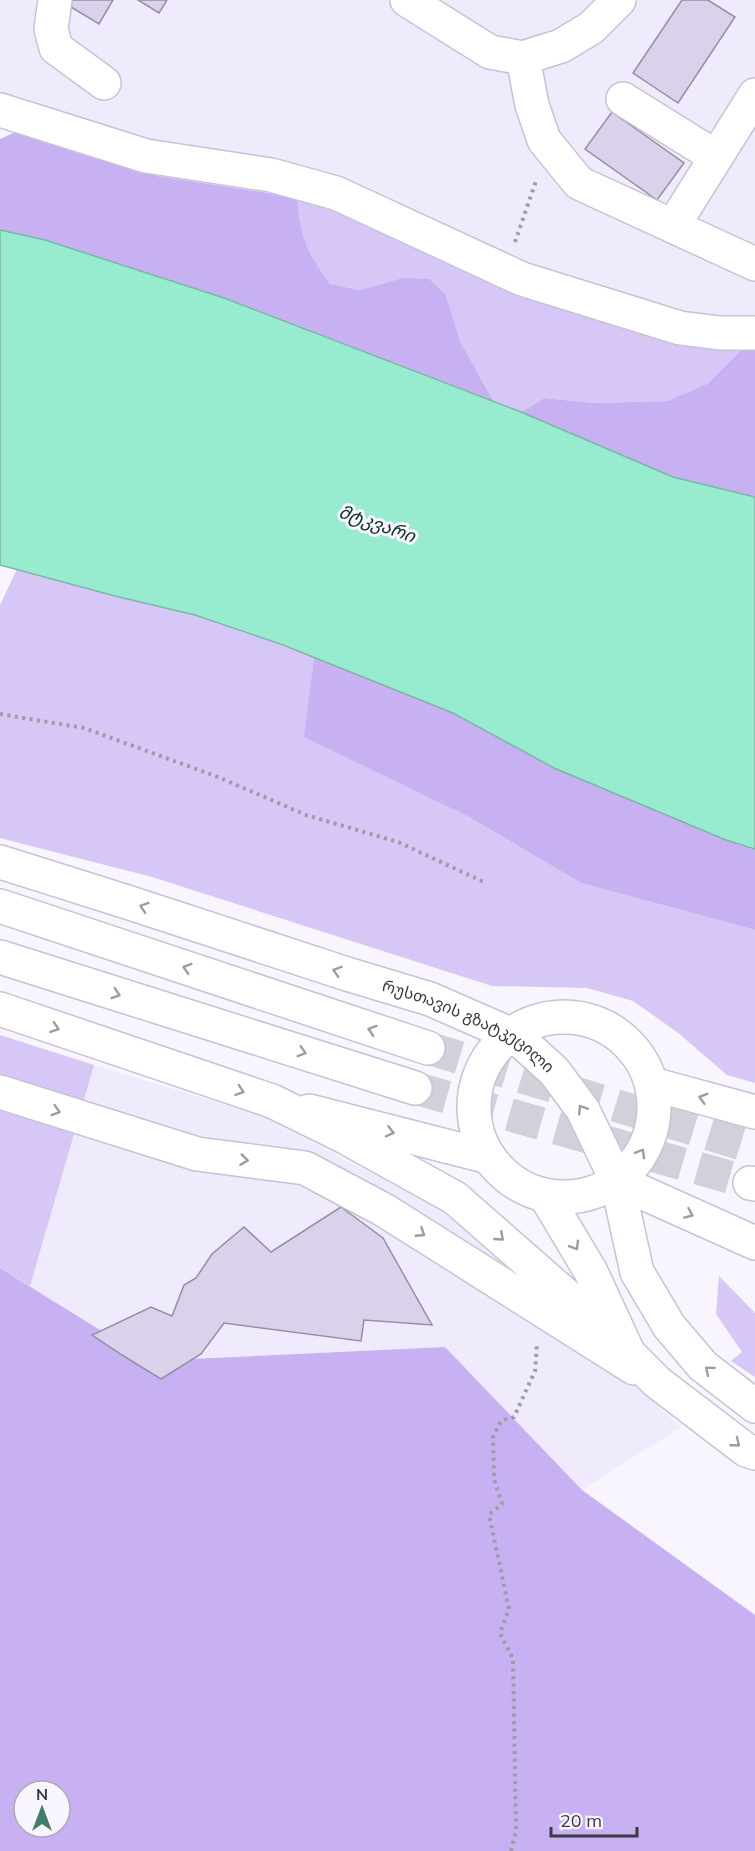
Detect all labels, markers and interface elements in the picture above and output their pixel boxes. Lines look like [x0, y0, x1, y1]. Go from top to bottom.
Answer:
water label: მტკვარი [336, 500, 419, 548]
one-way arrow [139, 902, 150, 914]
one-way arrow [182, 963, 193, 976]
one-way arrow [332, 966, 343, 978]
street label: რუსთავის გზატკეცილი [380, 975, 559, 1077]
one-way arrow [110, 987, 121, 999]
one-way arrow [49, 1021, 60, 1033]
one-way arrow [367, 1025, 378, 1037]
one-way arrow [296, 1045, 307, 1058]
one-way arrow [234, 1083, 245, 1096]
one-way arrow [699, 1093, 709, 1105]
one-way arrow [50, 1103, 60, 1116]
one-way arrow [578, 1105, 589, 1116]
one-way arrow [384, 1124, 394, 1137]
one-way arrow [633, 1149, 645, 1159]
one-way arrow [239, 1153, 248, 1165]
one-way arrow [682, 1207, 693, 1219]
one-way arrow [414, 1226, 425, 1237]
one-way arrow [493, 1230, 504, 1241]
one-way arrow [568, 1240, 580, 1250]
one-way arrow [705, 1367, 716, 1378]
one-way arrow [730, 1436, 741, 1447]
north arrow [12, 1779, 72, 1839]
text: N [36, 1784, 48, 1804]
scale bar [551, 1800, 636, 1838]
text: 20 m [560, 1809, 602, 1832]

